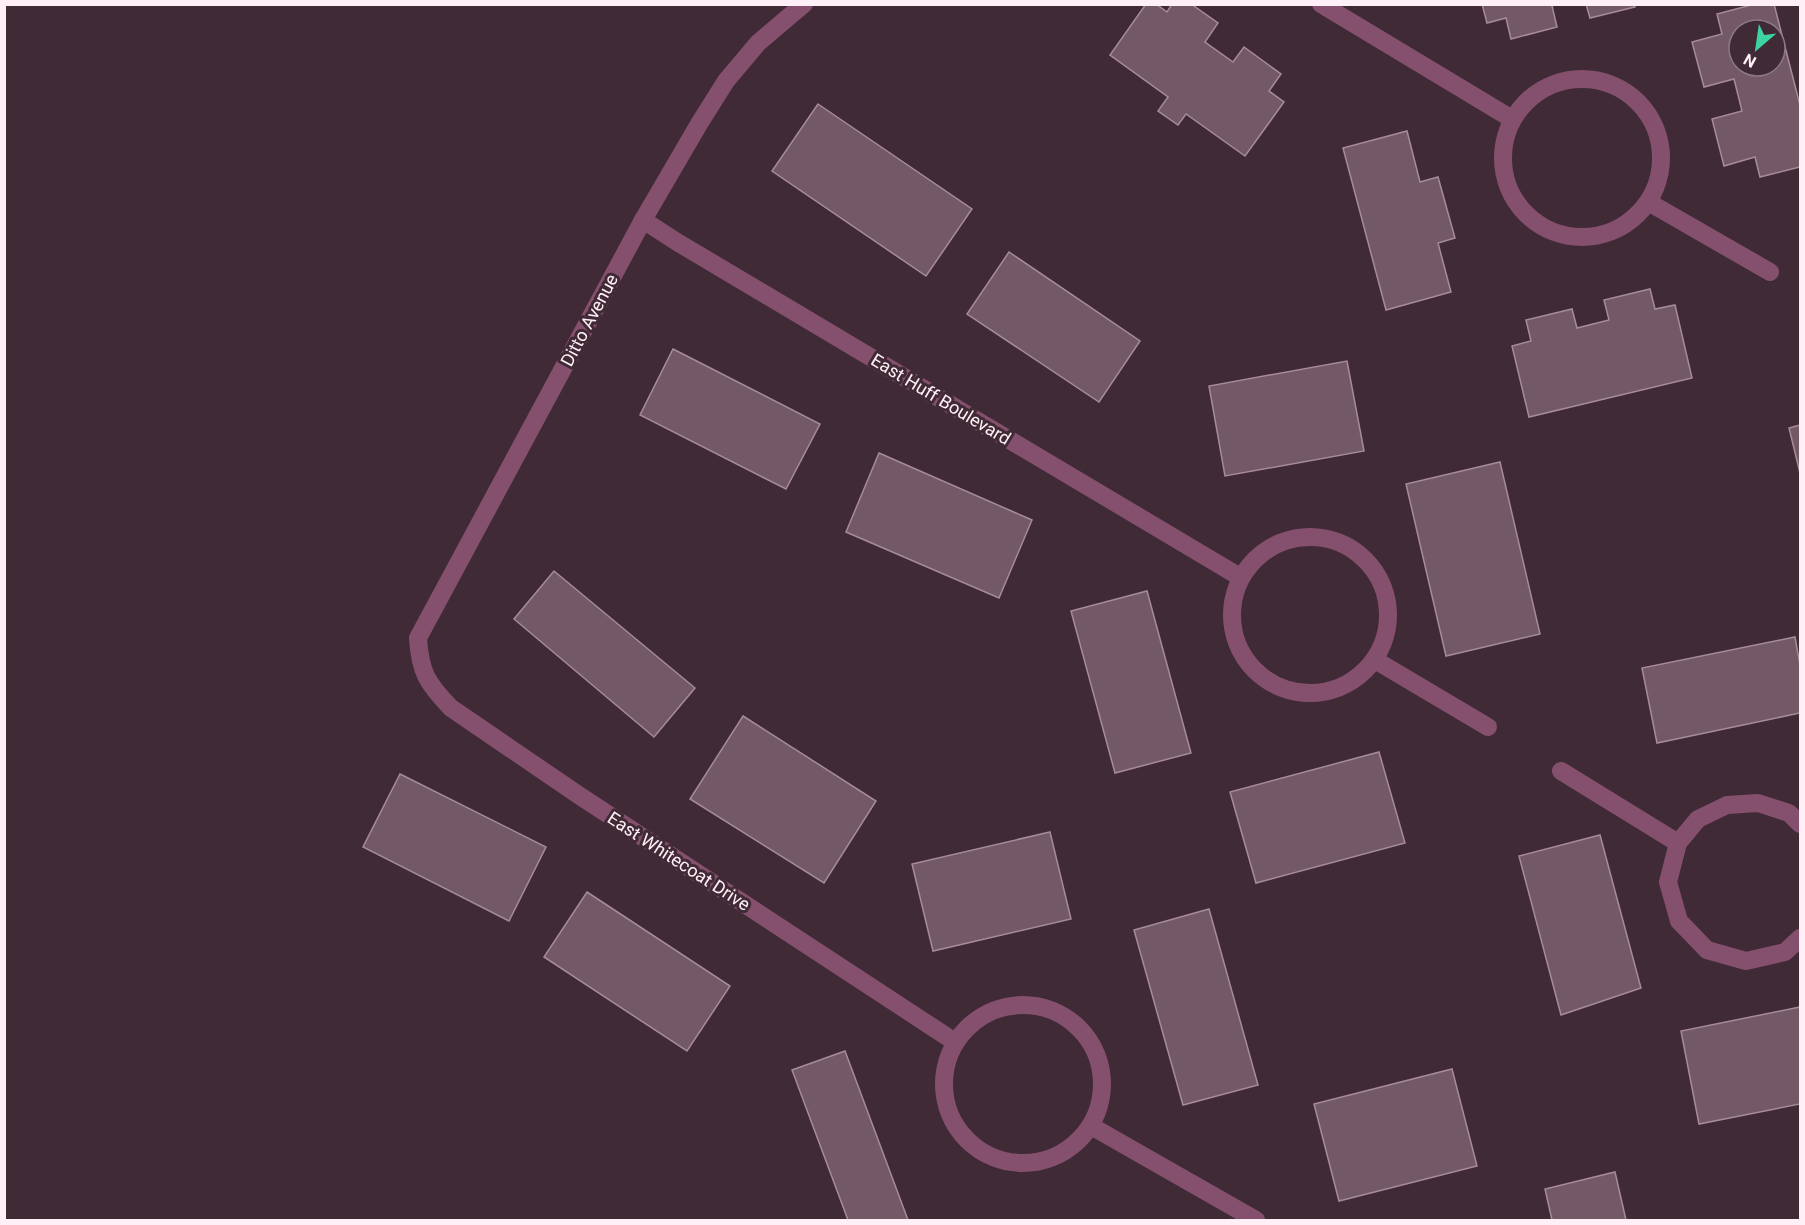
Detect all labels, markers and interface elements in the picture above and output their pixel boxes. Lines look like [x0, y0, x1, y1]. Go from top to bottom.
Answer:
north arrow [1727, 18, 1787, 78]
text: N [1740, 50, 1760, 72]
street label: Ditto Avenue [556, 270, 622, 370]
street label: East Huff Boulevard [867, 349, 1015, 449]
street label: East Whitecoat Drive [604, 807, 754, 915]

